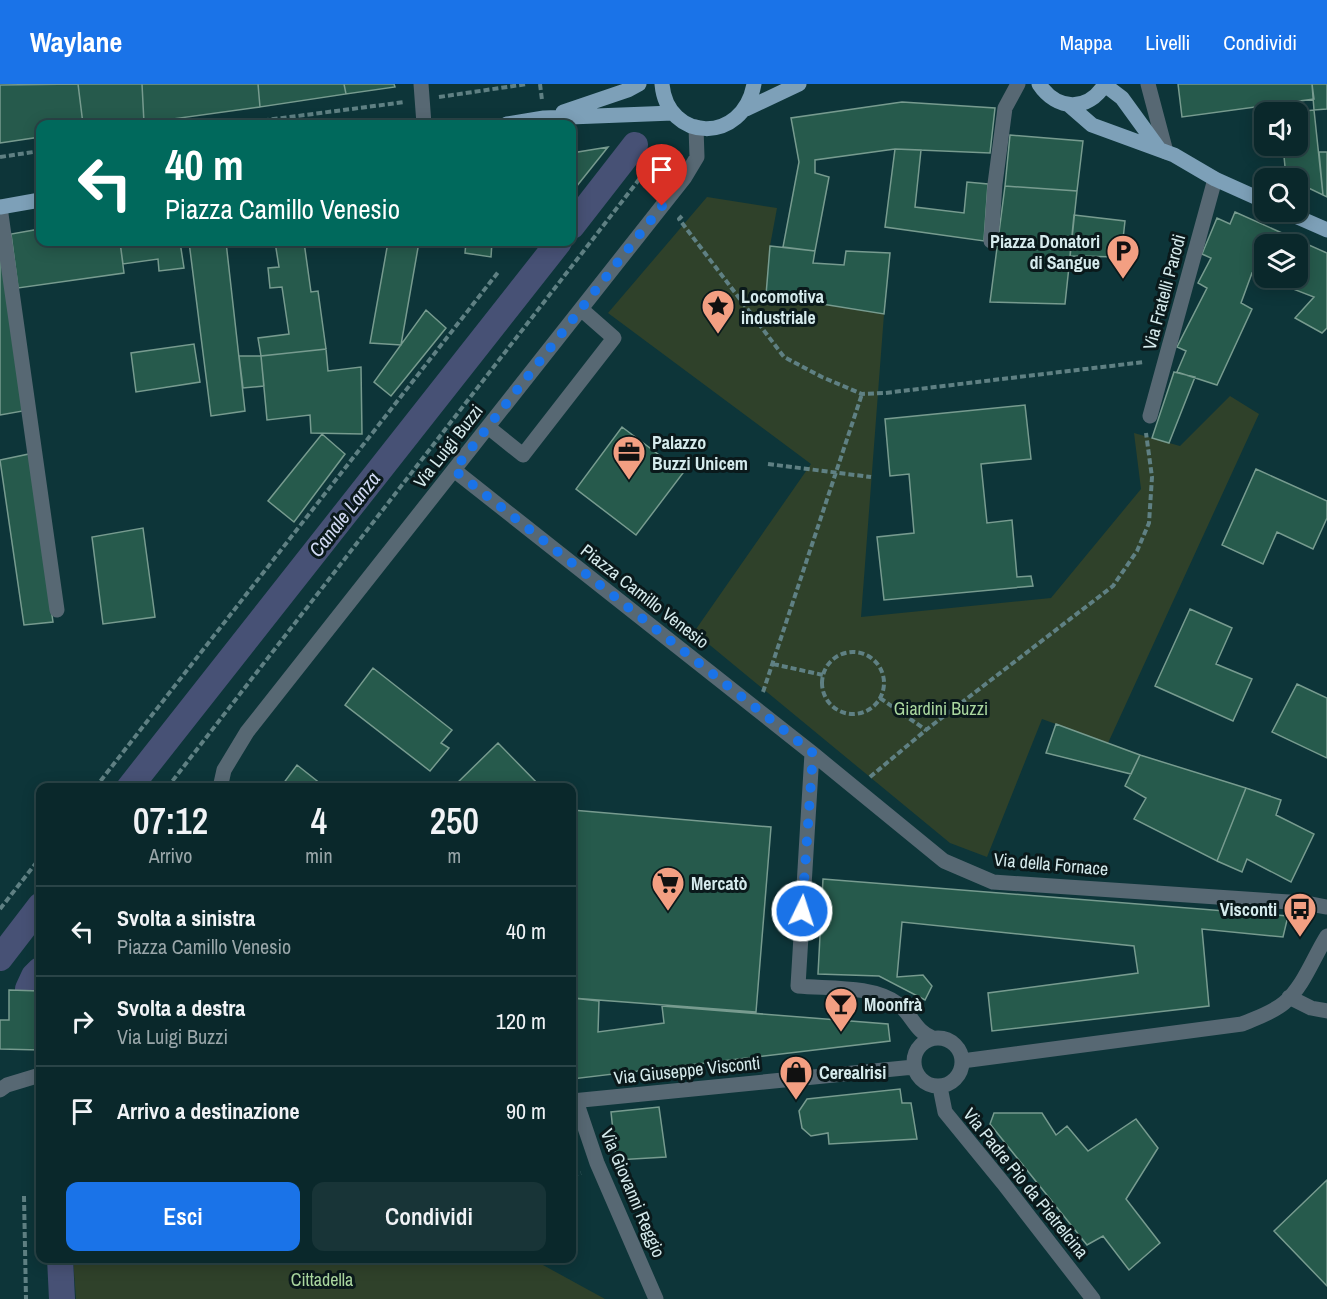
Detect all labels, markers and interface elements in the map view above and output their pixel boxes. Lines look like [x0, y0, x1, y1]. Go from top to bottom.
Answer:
text: Waylane [30, 23, 122, 61]
text: Mappa [1060, 28, 1112, 57]
text: Livelli [1145, 28, 1190, 57]
text: Condividi [1223, 28, 1297, 57]
map controls [1254, 102, 1308, 288]
button: sound [1254, 102, 1308, 156]
text: 40 m [165, 137, 244, 193]
icon: left [66, 144, 144, 222]
pin [636, 144, 687, 206]
icon: arrive [645, 153, 678, 186]
button: search [1254, 168, 1308, 222]
text: Piazza Camillo Venesio [165, 191, 400, 227]
place label: Piazza Donatori di Sangue [990, 229, 1100, 275]
street label: Via Fratelli Parodi [1137, 231, 1191, 353]
parking icon: Piazza Donatori di Sangue [1105, 233, 1141, 280]
button: layers [1254, 234, 1308, 288]
place label: Locomotiva industriale [741, 284, 825, 330]
place icon: Locomotiva industriale [700, 288, 736, 335]
street label: Via Luigi Buzzi [407, 399, 489, 493]
place label: Palazzo Buzzi Unicem [652, 430, 748, 476]
office icon: Palazzo Buzzi Unicem [611, 434, 647, 481]
water label: Canale Lanza [302, 466, 386, 562]
street label: Piazza Camillo Venesio [576, 538, 714, 654]
park label: Giardini Buzzi [894, 696, 988, 721]
text: 07:12 [133, 797, 208, 845]
text: 4 [311, 797, 327, 845]
text: 250 [430, 797, 479, 845]
text: Arrivo [149, 842, 192, 869]
text: min [305, 842, 333, 869]
text: m [447, 842, 461, 869]
street label: Via della Fornace [993, 847, 1109, 881]
supermarket icon: Mercatò [650, 865, 686, 912]
place label: Mercatò [691, 871, 748, 896]
position arrow [770, 879, 834, 943]
bus stop icon: Visconti [1282, 891, 1318, 938]
place label: Visconti [1220, 897, 1277, 922]
text: Svolta a sinistra [117, 903, 255, 933]
icon: left [66, 915, 99, 948]
text: 40 m [506, 916, 546, 946]
text: Piazza Camillo Venesio [117, 933, 291, 960]
bar icon: Moonfrà [823, 986, 859, 1033]
place label: Moonfrà [864, 992, 923, 1017]
text: Svolta a destra [117, 993, 245, 1023]
icon: right [66, 1005, 99, 1038]
text: 120 m [496, 1006, 546, 1036]
text: Via Luigi Buzzi [117, 1023, 228, 1050]
street label: Via Giuseppe Visconti [612, 1050, 762, 1090]
shop icon: Cerealrisi [778, 1054, 814, 1101]
place label: Cerealrisi [819, 1060, 886, 1085]
icon: arrive [66, 1095, 99, 1128]
text: Arrivo a destinazione [117, 1096, 299, 1126]
text: 90 m [506, 1096, 546, 1126]
street label: Via Padre Pio da Pietrelcina [957, 1103, 1095, 1263]
street label: Via Giovanni Reggio [595, 1125, 671, 1261]
button: Esci [66, 1182, 300, 1251]
button: Condividi [312, 1182, 546, 1251]
park label: Cittadella [291, 1267, 353, 1292]

